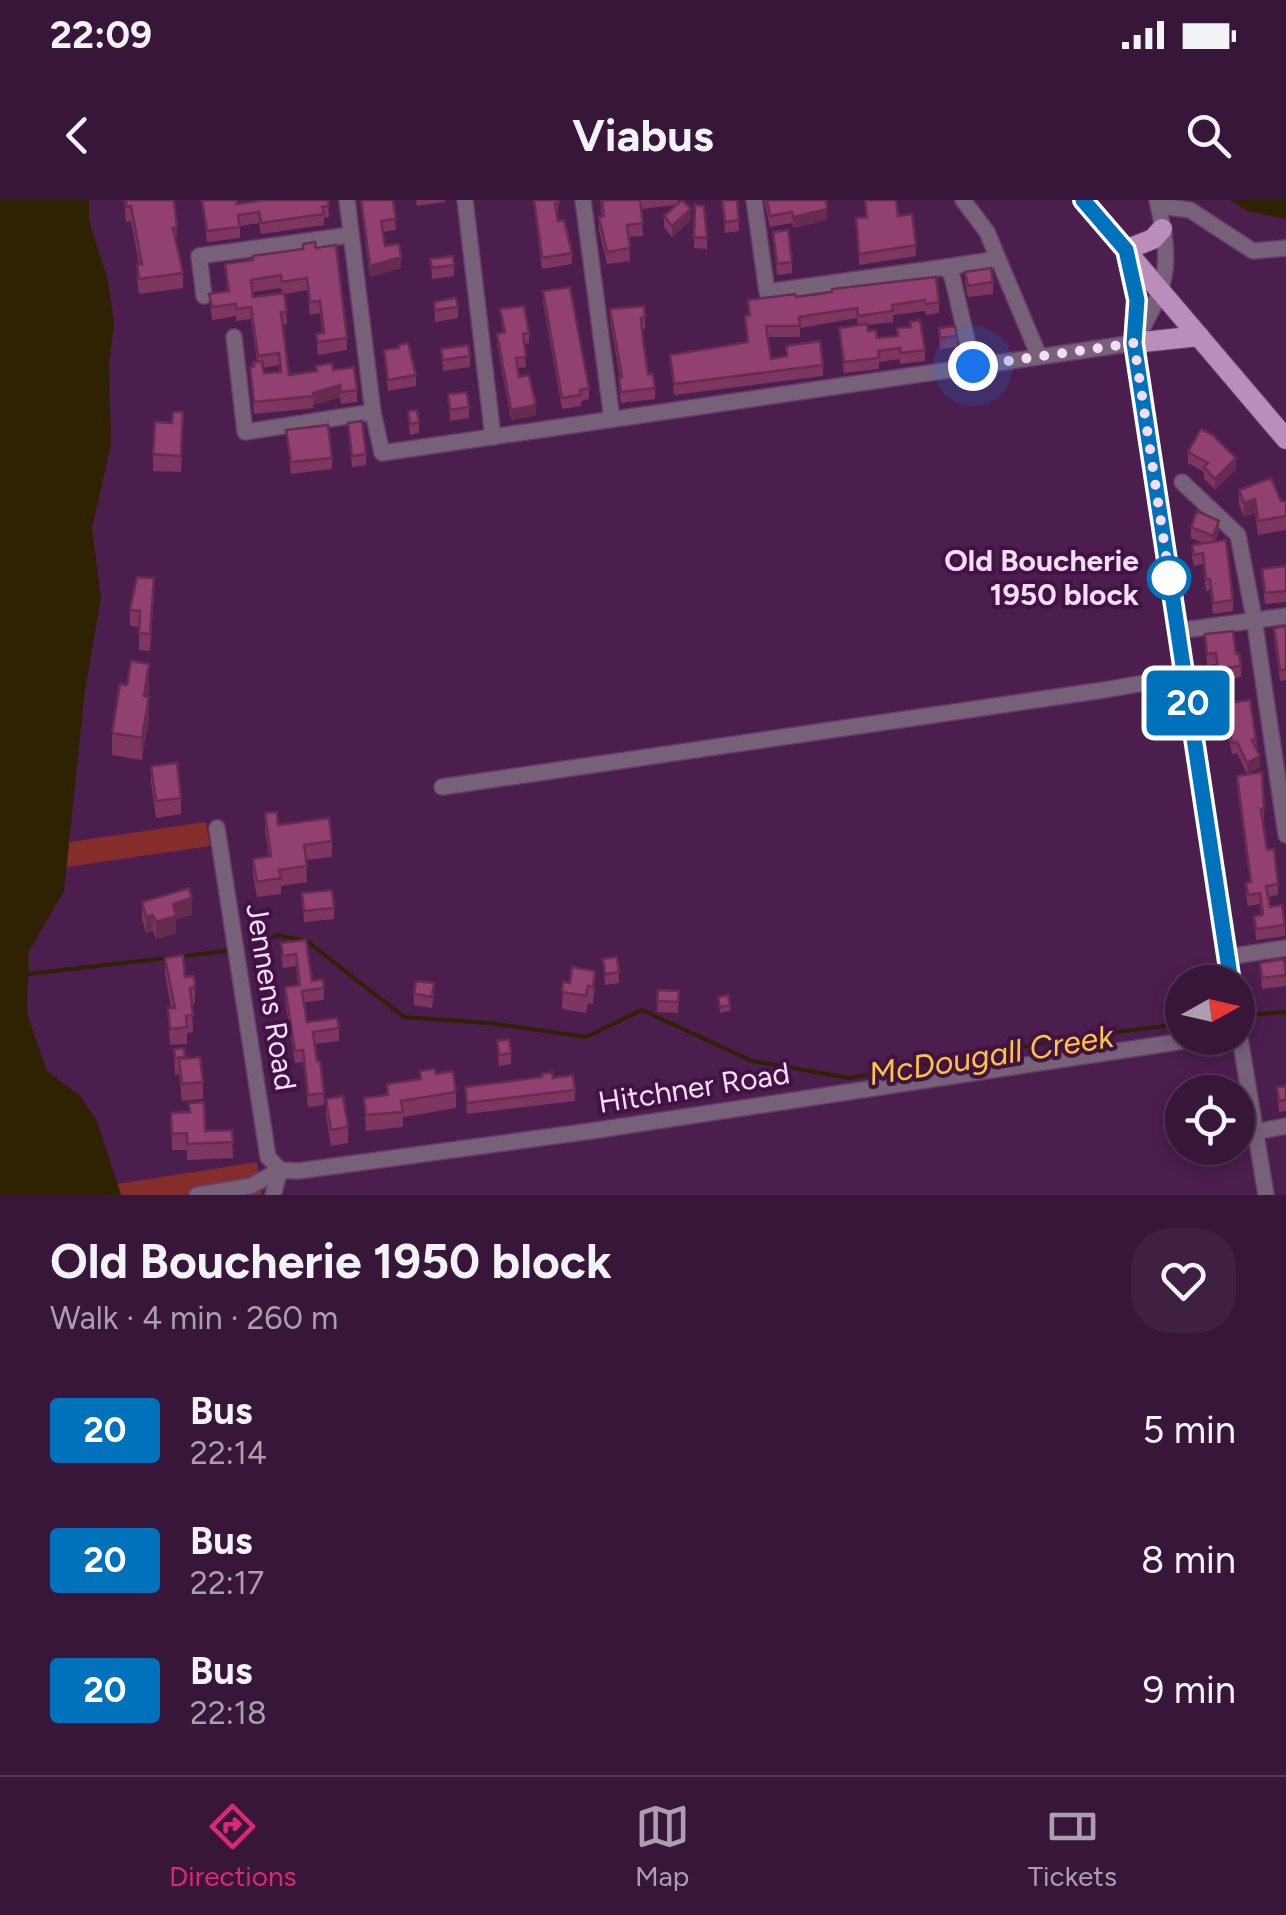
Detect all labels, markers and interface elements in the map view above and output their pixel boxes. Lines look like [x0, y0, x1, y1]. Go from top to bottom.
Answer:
text: 22:09 [50, 12, 152, 58]
icon: back [50, 108, 105, 163]
text: Viabus [572, 108, 714, 162]
icon: search [1181, 108, 1236, 163]
your location [948, 341, 998, 391]
place label: Old Boucherie 1950 block [944, 542, 1139, 613]
marker: Old Boucherie 1950 block [1148, 557, 1190, 599]
line badge: 20 [1143, 670, 1233, 736]
text: 20 [1167, 682, 1209, 724]
street label: Jennens Road [238, 901, 305, 1093]
north arrow [1165, 965, 1255, 1055]
map controls [1165, 965, 1255, 1165]
water label: McDougall Creek [866, 1017, 1117, 1093]
street label: Hitchner Road [595, 1054, 792, 1121]
button: locate [1165, 1075, 1255, 1165]
button: heart [1131, 1228, 1236, 1333]
text: Old Boucherie 1950 block [50, 1232, 612, 1290]
text: Walk · 4 min · 260 m [50, 1299, 338, 1337]
text: Bus [190, 1388, 253, 1434]
text: 5 min [1142, 1407, 1236, 1453]
text: 20 [84, 1409, 126, 1451]
text: 22:14 [190, 1434, 267, 1472]
text: Bus [190, 1518, 253, 1564]
text: 8 min [1141, 1537, 1236, 1583]
text: 20 [84, 1539, 126, 1581]
text: 22:17 [190, 1564, 264, 1602]
text: Bus [190, 1648, 253, 1694]
text: 9 min [1143, 1667, 1236, 1713]
text: 20 [84, 1669, 126, 1711]
text: 22:18 [190, 1694, 267, 1732]
tab: Directions [169, 1799, 297, 1893]
tab: Map [635, 1799, 690, 1893]
tab: Tickets [1028, 1799, 1117, 1893]

